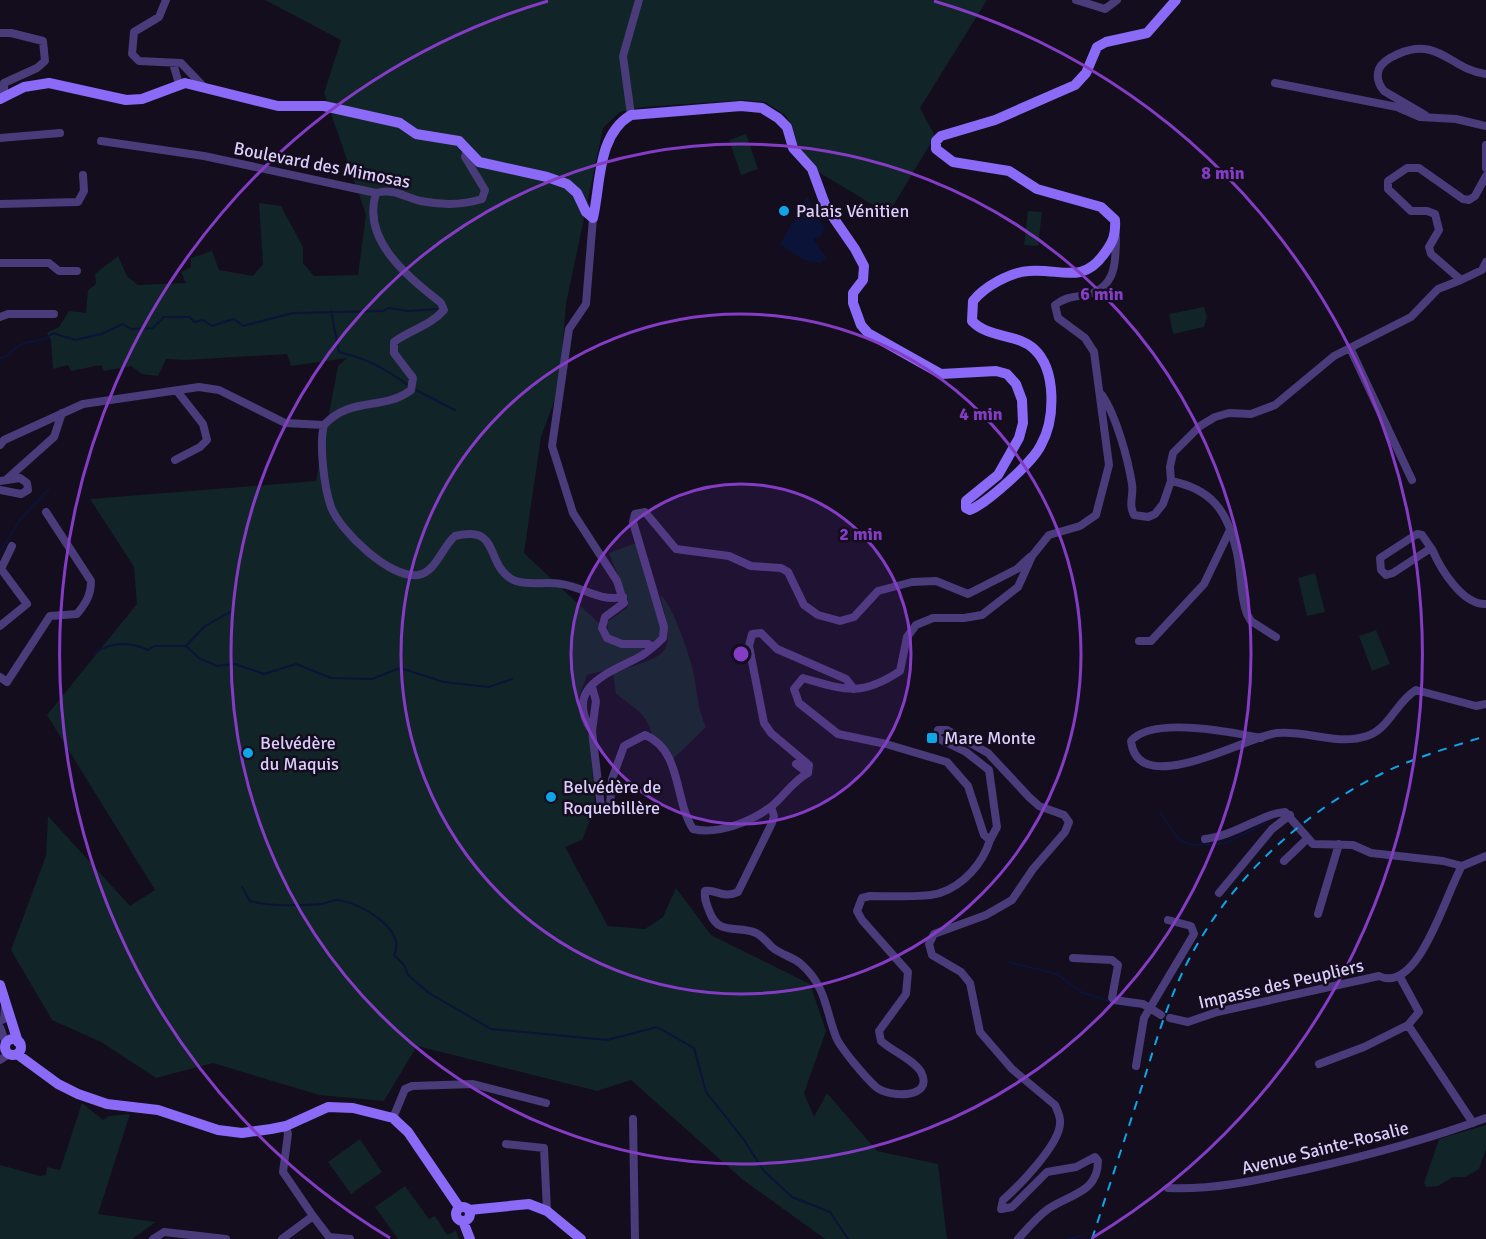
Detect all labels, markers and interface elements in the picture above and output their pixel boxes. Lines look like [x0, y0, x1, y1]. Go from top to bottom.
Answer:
street label: Boulevard des Mimosas [232, 137, 412, 193]
text: 8 min [1201, 162, 1245, 184]
place label: Palais Vénitien [796, 200, 909, 222]
marker: Palais Vénitien [777, 204, 791, 218]
text: 6 min [1080, 283, 1124, 305]
text: 4 min [959, 403, 1003, 425]
text: 2 min [839, 523, 883, 545]
centre of rings [731, 644, 751, 664]
place label: Mare Monte [944, 727, 1036, 749]
marker: Mare Monte [925, 731, 939, 745]
place label: Belvédère du Maquis [260, 732, 339, 775]
marker: Belvédère du Maquis [241, 746, 255, 760]
place label: Belvédère de Roquebillère [563, 776, 661, 819]
marker: Belvédère de Roquebillère [544, 790, 558, 804]
street label: Impasse des Peupliers [1196, 954, 1366, 1014]
street label: Avenue Sainte-Rosalie [1239, 1117, 1411, 1179]

